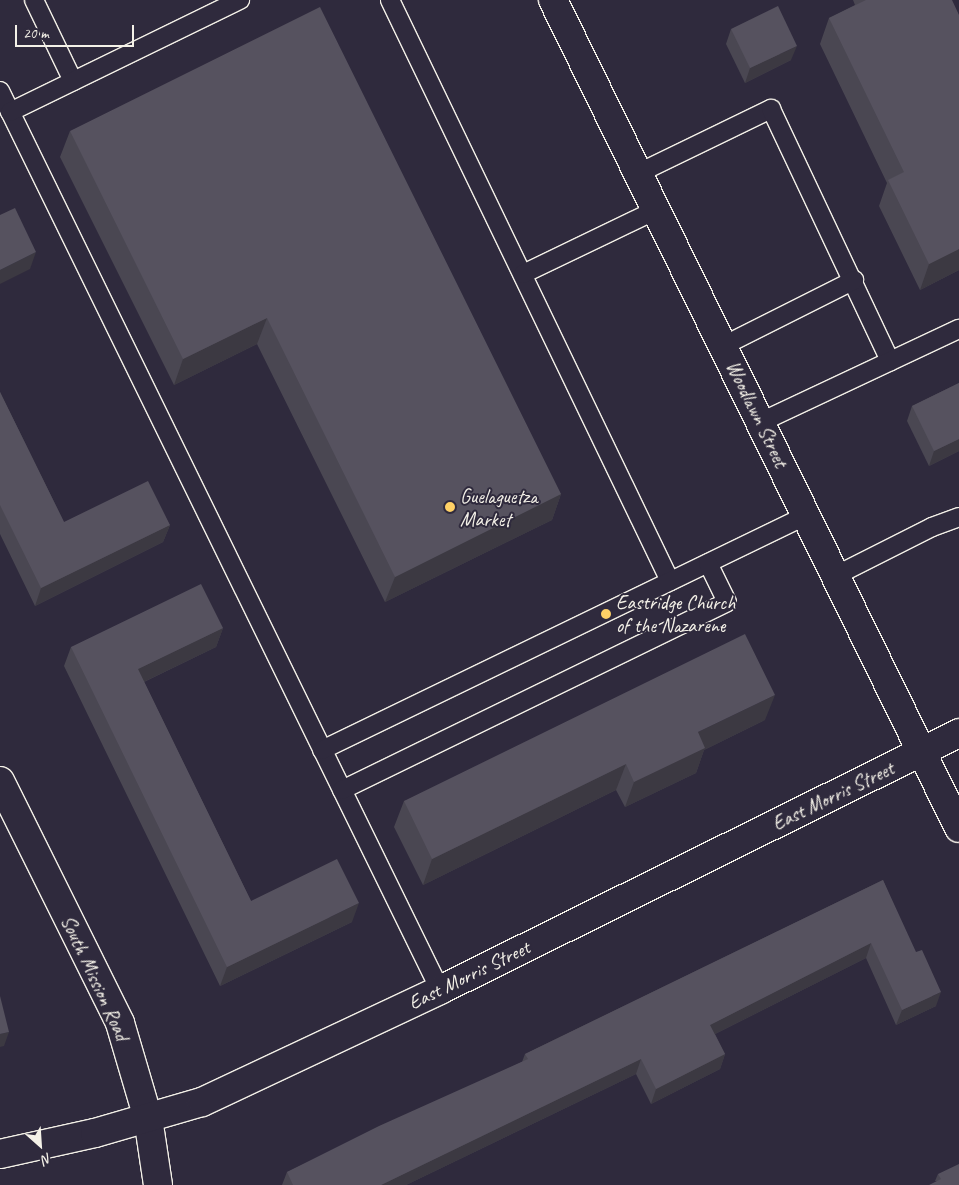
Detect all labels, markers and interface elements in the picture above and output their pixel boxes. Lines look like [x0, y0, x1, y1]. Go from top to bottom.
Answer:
scale bar [18, 15, 136, 47]
text: 20 m [23, 24, 49, 43]
street label: Woodlawn Street [721, 357, 793, 471]
place label: Guelaguetza Market [460, 484, 537, 531]
marker: Guelaguetza Market [444, 501, 456, 513]
place label: Eastridge Church of the Nazarene [616, 590, 736, 637]
marker: Eastridge Church of the Nazarene [600, 608, 612, 620]
street label: East Morris Street [768, 756, 898, 836]
street label: South Mission Road [56, 912, 134, 1044]
street label: East Morris Street [404, 935, 534, 1015]
north arrow [15, 1120, 65, 1170]
text: N [39, 1149, 54, 1168]

